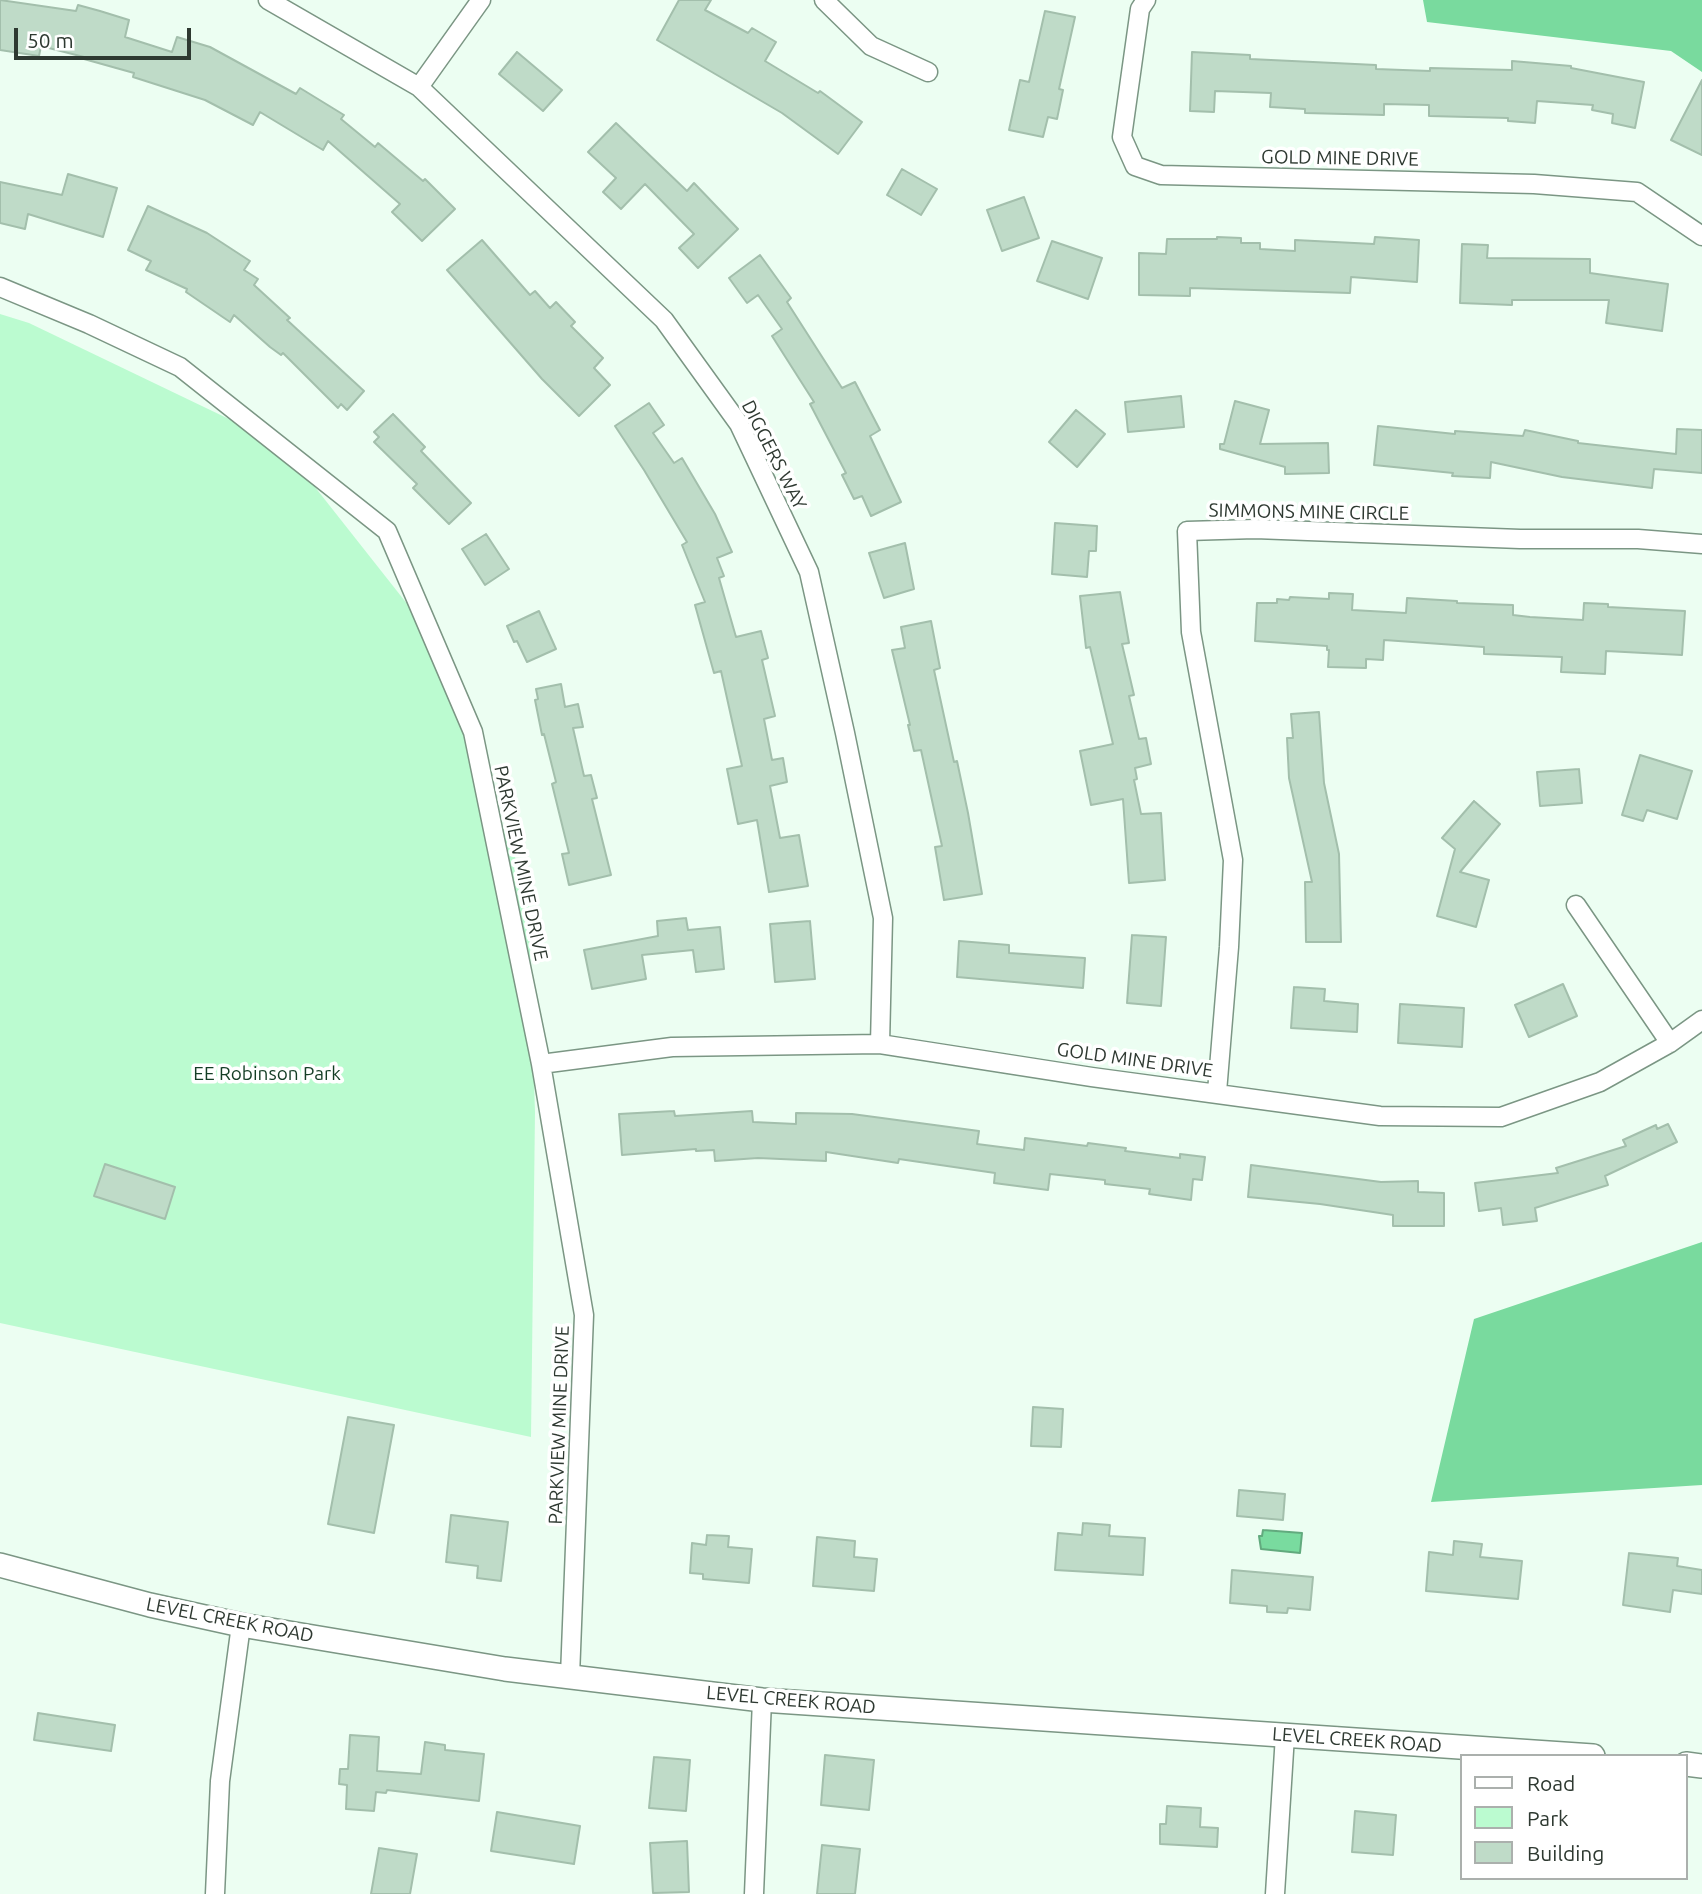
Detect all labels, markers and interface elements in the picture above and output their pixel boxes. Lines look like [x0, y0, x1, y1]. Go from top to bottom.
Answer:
scale bar [18, 14, 194, 58]
text: 50 m [27, 28, 74, 52]
street label: GOLD MINE DRIVE [1261, 145, 1419, 171]
street label: DIGGERS WAY [737, 397, 811, 513]
street label: SIMMONS MINE CIRCLE [1209, 499, 1409, 525]
street label: PARKVIEW MINE DRIVE [489, 763, 553, 963]
street label: GOLD MINE DRIVE [1055, 1038, 1215, 1082]
park label: EE Robinson Park [193, 1063, 341, 1085]
street label: PARKVIEW MINE DRIVE [544, 1325, 574, 1525]
street label: LEVEL CREEK ROAD [144, 1593, 316, 1647]
street label: LEVEL CREEK ROAD [705, 1681, 877, 1719]
street label: LEVEL CREEK ROAD [1271, 1723, 1443, 1757]
legend [1460, 1754, 1688, 1880]
text: Road [1527, 1771, 1575, 1795]
text: Park [1527, 1806, 1569, 1830]
text: Building [1527, 1841, 1604, 1865]

